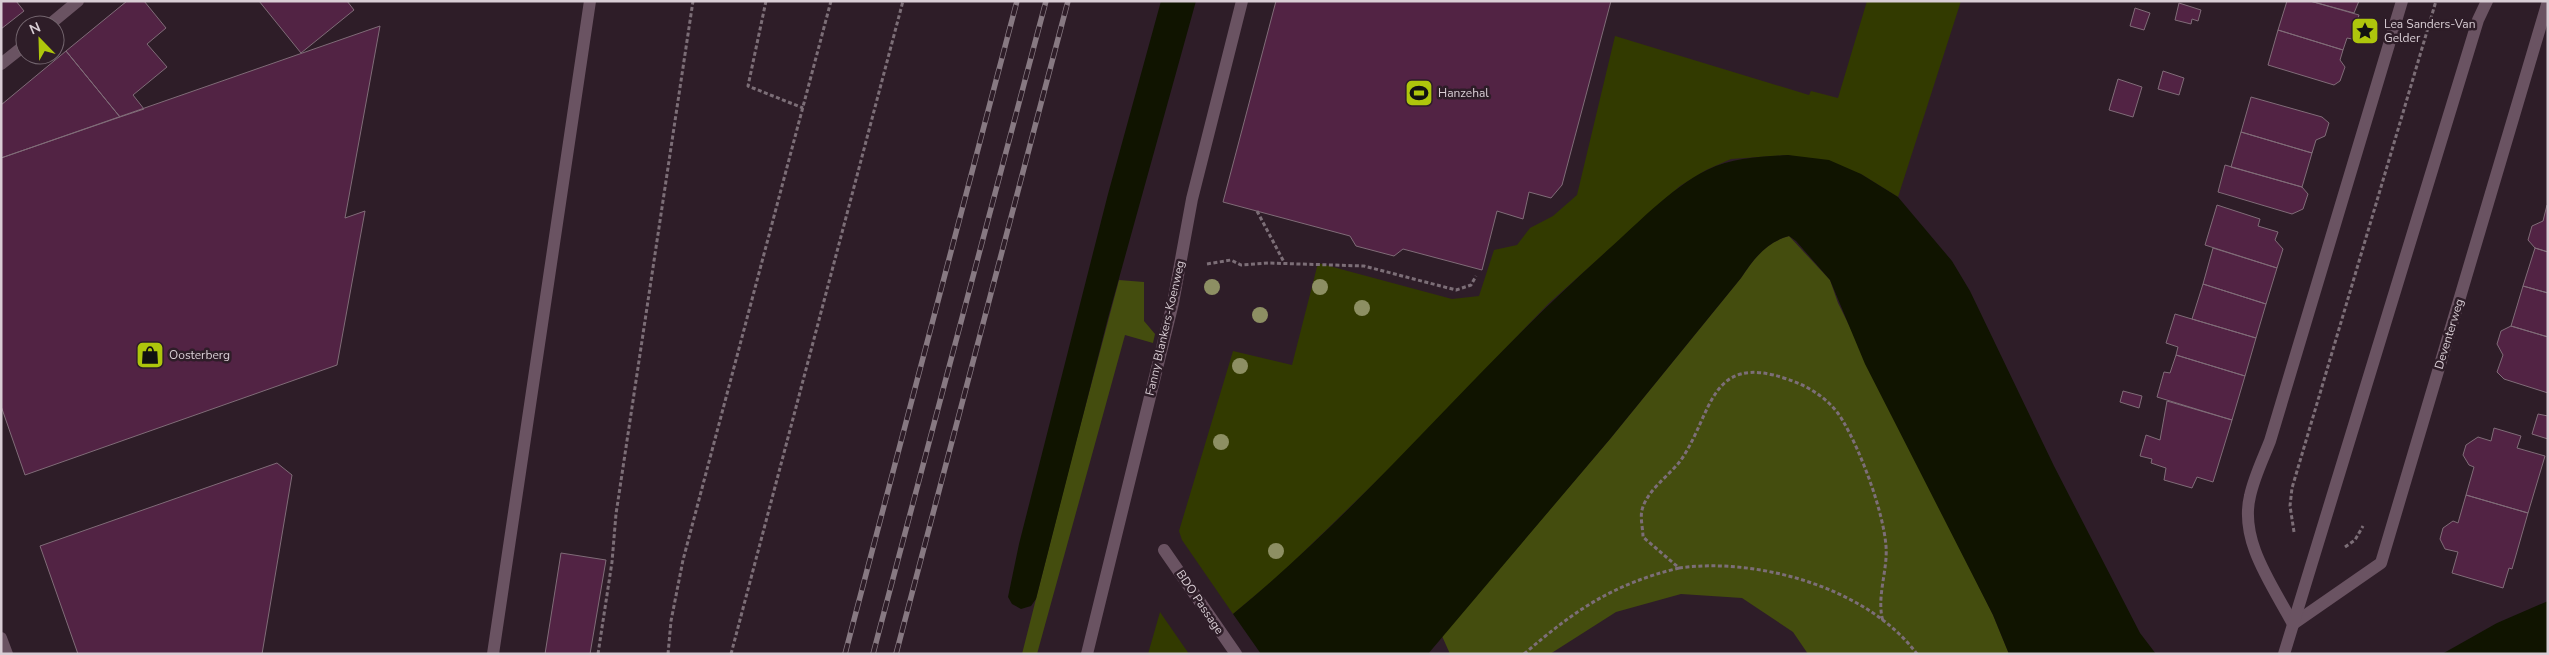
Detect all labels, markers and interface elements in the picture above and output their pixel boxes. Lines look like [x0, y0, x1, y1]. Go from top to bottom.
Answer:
north arrow [15, 15, 65, 65]
place icon: Lea Sanders-Van Gelder [2350, 16, 2380, 46]
place label: Lea Sanders-Van Gelder [2384, 16, 2476, 46]
text: N [27, 18, 44, 39]
sports icon: Hanzehal [1404, 78, 1434, 108]
place label: Hanzehal [1438, 85, 1489, 101]
street label: Fanny Blankers-Koenweg [1142, 259, 1188, 397]
street label: Deventerweg [2431, 297, 2467, 371]
shop icon: Oosterberg [135, 340, 165, 370]
place label: Oosterberg [169, 347, 230, 363]
street label: BDO Passage [1173, 567, 1227, 637]

